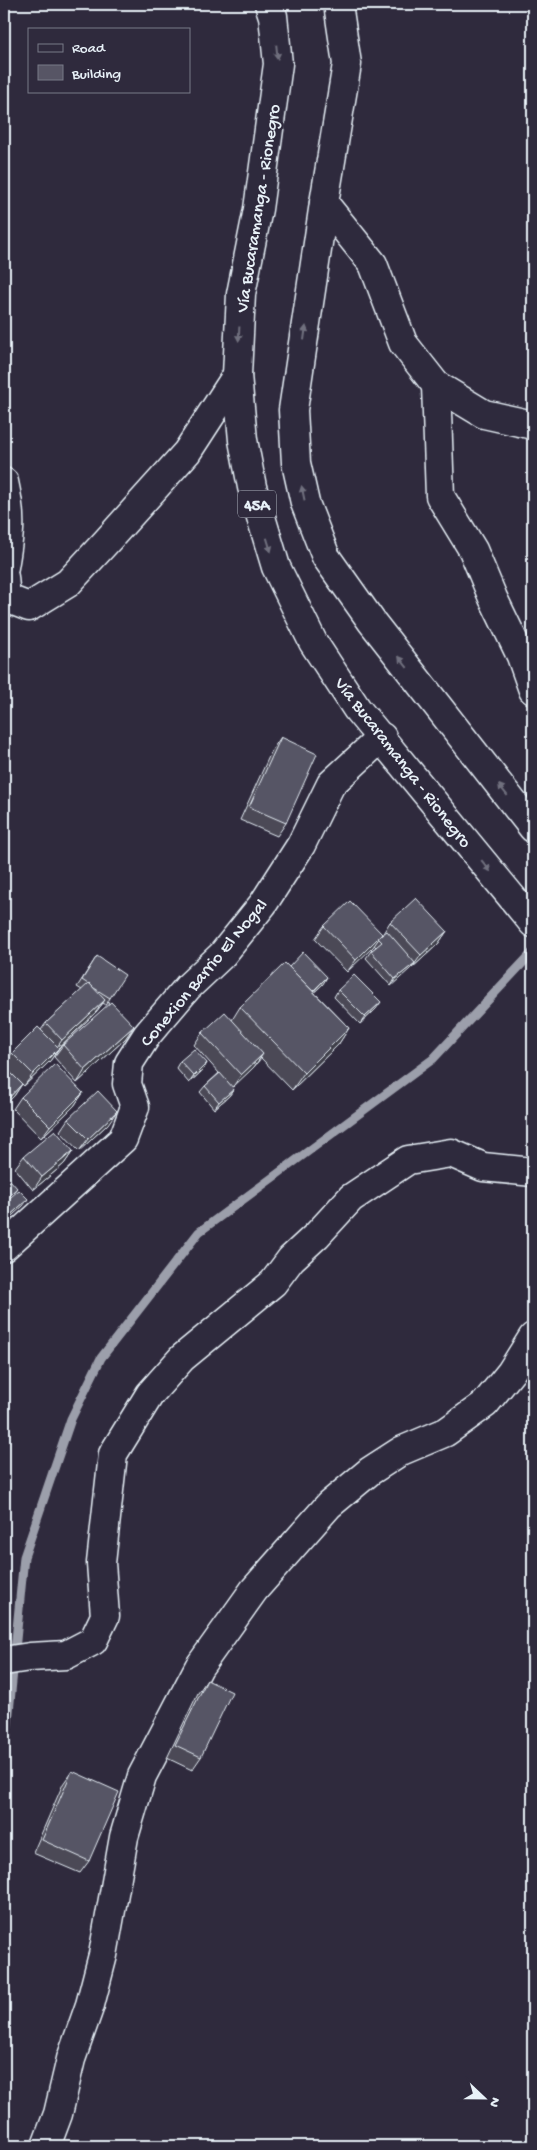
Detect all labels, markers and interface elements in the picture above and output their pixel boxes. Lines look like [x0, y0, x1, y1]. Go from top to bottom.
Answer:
legend [28, 28, 190, 92]
text: Road [72, 40, 106, 58]
one-way arrow [273, 44, 281, 60]
text: Building [71, 66, 121, 84]
street label: Vía Bucaramanga - Rionegro [232, 103, 286, 315]
one-way arrow [301, 324, 309, 340]
one-way arrow [235, 326, 243, 342]
one-way arrow [299, 486, 307, 501]
road number: 45A [238, 490, 276, 518]
one-way arrow [266, 537, 274, 552]
one-way arrow [398, 655, 408, 668]
street label: Vía Bucaramanga - Rionegro [328, 673, 475, 853]
one-way arrow [498, 783, 509, 796]
one-way arrow [481, 859, 492, 872]
street label: Conexion Barrio El Nogal [137, 895, 273, 1052]
north arrow [460, 2072, 510, 2122]
text: N [484, 2095, 503, 2109]

